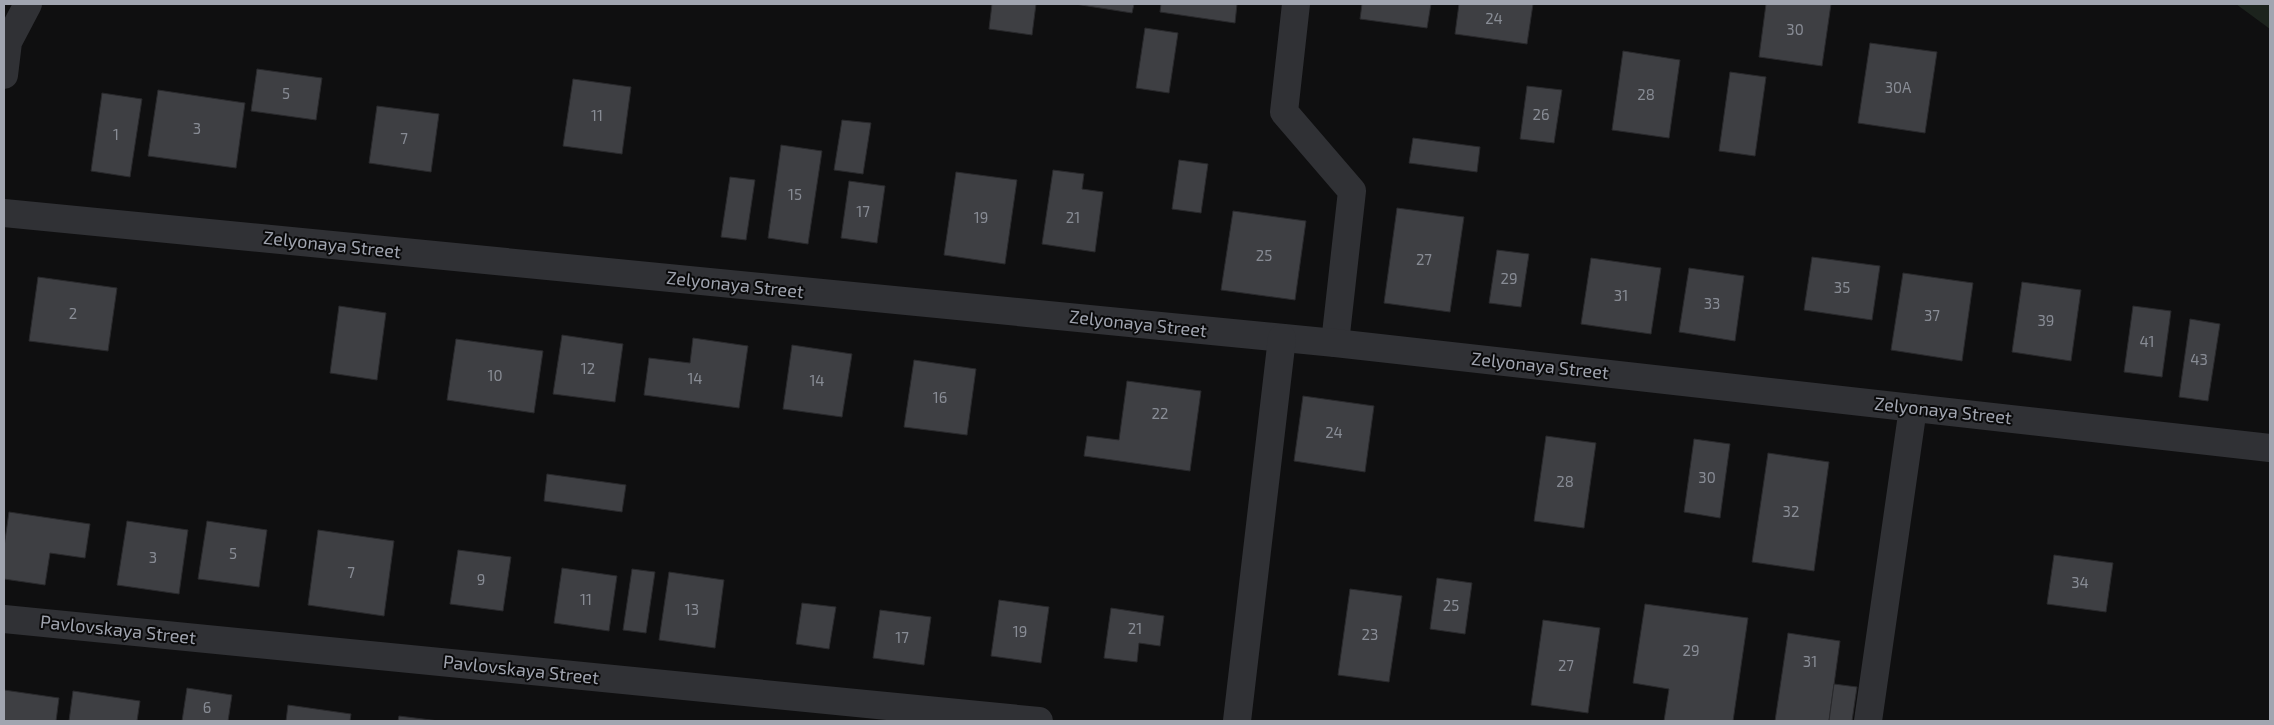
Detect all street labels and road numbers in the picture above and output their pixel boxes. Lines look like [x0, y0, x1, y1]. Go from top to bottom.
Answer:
street label: Zelyonaya Street [262, 226, 402, 262]
street label: Zelyonaya Street [665, 266, 805, 302]
street label: Zelyonaya Street [1068, 305, 1208, 341]
street label: Zelyonaya Street [1470, 347, 1610, 383]
street label: Zelyonaya Street [1873, 392, 2013, 428]
street label: Pavlovskaya Street [39, 610, 197, 648]
street label: Pavlovskaya Street [442, 650, 600, 688]

